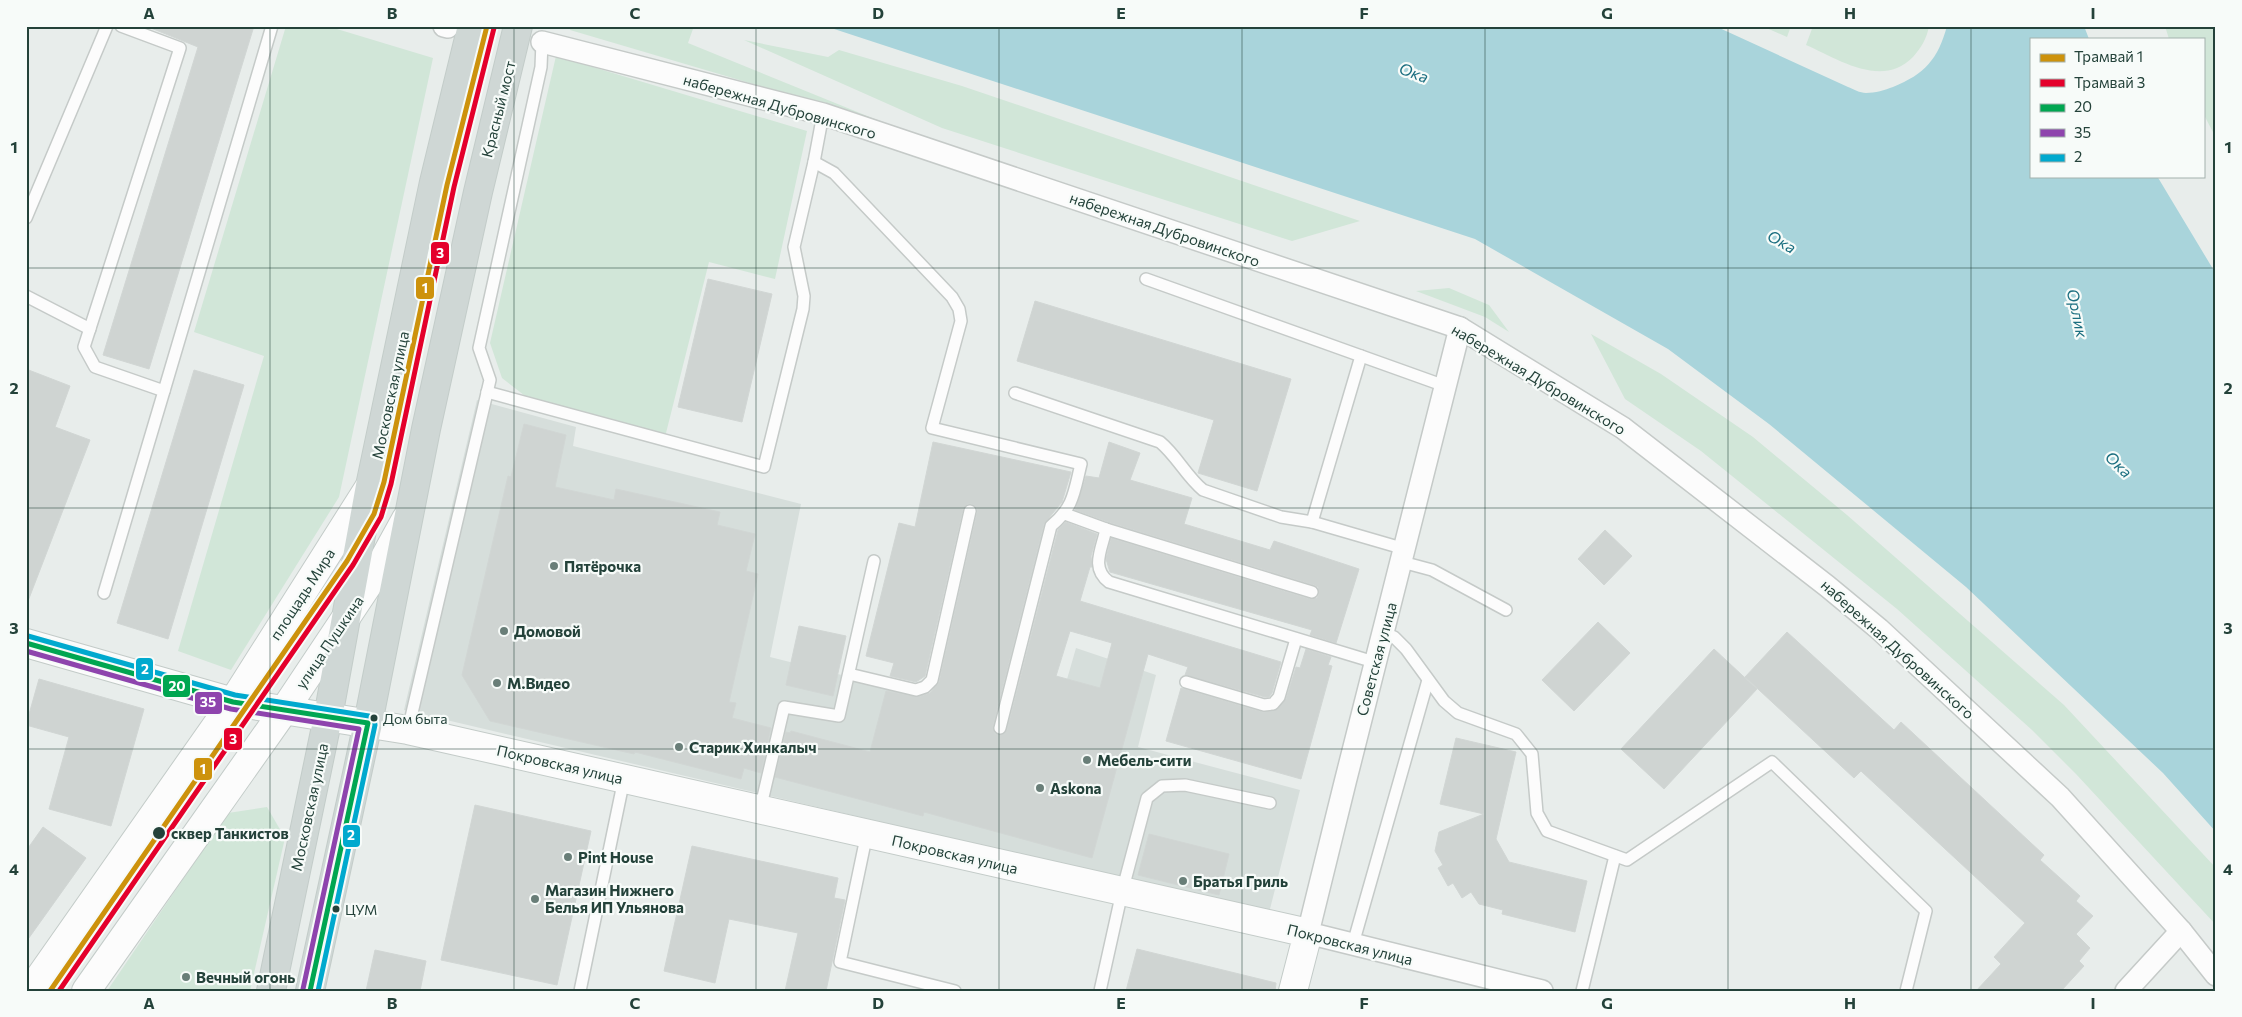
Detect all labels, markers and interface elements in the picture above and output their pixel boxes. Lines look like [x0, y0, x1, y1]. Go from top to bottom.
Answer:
text: A [143, 3, 155, 22]
text: B [387, 3, 398, 22]
text: C [630, 3, 641, 22]
text: D [872, 3, 884, 22]
text: E [1116, 3, 1126, 22]
text: F [1359, 3, 1369, 22]
text: G [1601, 3, 1613, 22]
text: H [1844, 3, 1856, 22]
text: I [2090, 3, 2096, 22]
legend [2030, 38, 2204, 178]
text: Трамвай 1 [2074, 47, 2143, 65]
water label: Ока [1397, 58, 1431, 86]
street label: Красный мост [477, 59, 519, 159]
street label: набережная Дубровинского [681, 70, 879, 142]
text: Трамвай 3 [2074, 73, 2145, 91]
text: 20 [2074, 97, 2092, 115]
text: 35 [2074, 123, 2091, 141]
text: 1 [10, 137, 18, 156]
text: 1 [2224, 137, 2232, 156]
text: 2 [2074, 147, 2082, 165]
street label: набережная Дубровинского [1068, 188, 1262, 270]
water label: Ока [1764, 225, 1800, 257]
line badge: 3 [430, 241, 450, 265]
text: 3 [436, 244, 444, 261]
line badge: 1 [415, 276, 435, 300]
text: 1 [422, 279, 428, 296]
water label: Орлик [2064, 287, 2093, 340]
street label: набережная Дубровинского [1449, 320, 1629, 438]
street label: Московская улица [368, 329, 412, 461]
text: 2 [9, 378, 19, 397]
text: 2 [2223, 378, 2233, 397]
water label: Ока [2102, 447, 2136, 481]
street label: площадь Мира [266, 545, 338, 643]
place label: Пятёрочка [564, 557, 641, 575]
marker: Пятёрочка [548, 560, 560, 572]
street label: набережная Дубровинского [1818, 575, 1978, 723]
street label: улица Пушкина [291, 592, 367, 692]
street label: Советская улица [1352, 600, 1400, 718]
text: 3 [9, 618, 19, 637]
text: 3 [2223, 618, 2233, 637]
place label: Домовой [514, 622, 581, 640]
marker: Домовой [498, 625, 510, 637]
line badge: 2 [135, 657, 154, 681]
text: 2 [141, 660, 149, 677]
line badge: 20 [162, 674, 191, 698]
place label: М.Видео [507, 674, 570, 692]
text: 20 [168, 677, 186, 694]
marker: М.Видео [491, 677, 503, 689]
line badge: 35 [194, 691, 223, 715]
text: 35 [200, 693, 216, 710]
place label: Дом быта [383, 710, 447, 727]
marker: Дом быта [369, 713, 379, 723]
line badge: 3 [223, 727, 243, 751]
text: 3 [229, 730, 237, 747]
place label: Старик Хинкалыч [689, 738, 816, 756]
street label: Московская улица [287, 741, 331, 873]
street label: Покровская улица [495, 741, 625, 787]
marker: Старик Хинкалыч [673, 741, 685, 753]
place label: Мебель-сити [1097, 751, 1192, 769]
marker: Мебель-сити [1081, 754, 1093, 766]
line badge: 1 [193, 757, 213, 781]
text: 1 [200, 760, 206, 777]
place label: Askona [1050, 779, 1102, 797]
marker: Askona [1034, 782, 1046, 794]
place label: сквер Танкистов [171, 824, 289, 842]
line badge: 2 [342, 824, 361, 848]
marker: сквер Танкистов [151, 825, 167, 841]
text: 2 [347, 826, 355, 843]
street label: Покровская улица [890, 831, 1020, 877]
place label: Pint House [578, 848, 654, 866]
marker: Pint House [562, 851, 574, 863]
text: 4 [9, 859, 19, 878]
text: 4 [2223, 859, 2233, 878]
place label: Братья Гриль [1193, 872, 1288, 890]
marker: Братья Гриль [1177, 875, 1189, 887]
place label: Магазин Нижнего Белья ИП Ульянова [545, 881, 684, 916]
marker: Магазин Нижнего Белья ИП Ульянова [529, 893, 541, 905]
place label: ЦУМ [345, 901, 377, 918]
marker: ЦУМ [331, 904, 341, 914]
street label: Покровская улица [1285, 920, 1415, 968]
place label: Вечный огонь [196, 968, 295, 986]
marker: Вечный огонь [180, 971, 192, 983]
text: A [143, 993, 155, 1012]
text: B [387, 993, 398, 1012]
text: C [630, 993, 641, 1012]
text: D [872, 993, 884, 1012]
text: E [1116, 993, 1126, 1012]
text: F [1359, 993, 1369, 1012]
text: G [1601, 993, 1613, 1012]
text: H [1844, 993, 1856, 1012]
text: I [2090, 993, 2096, 1012]

